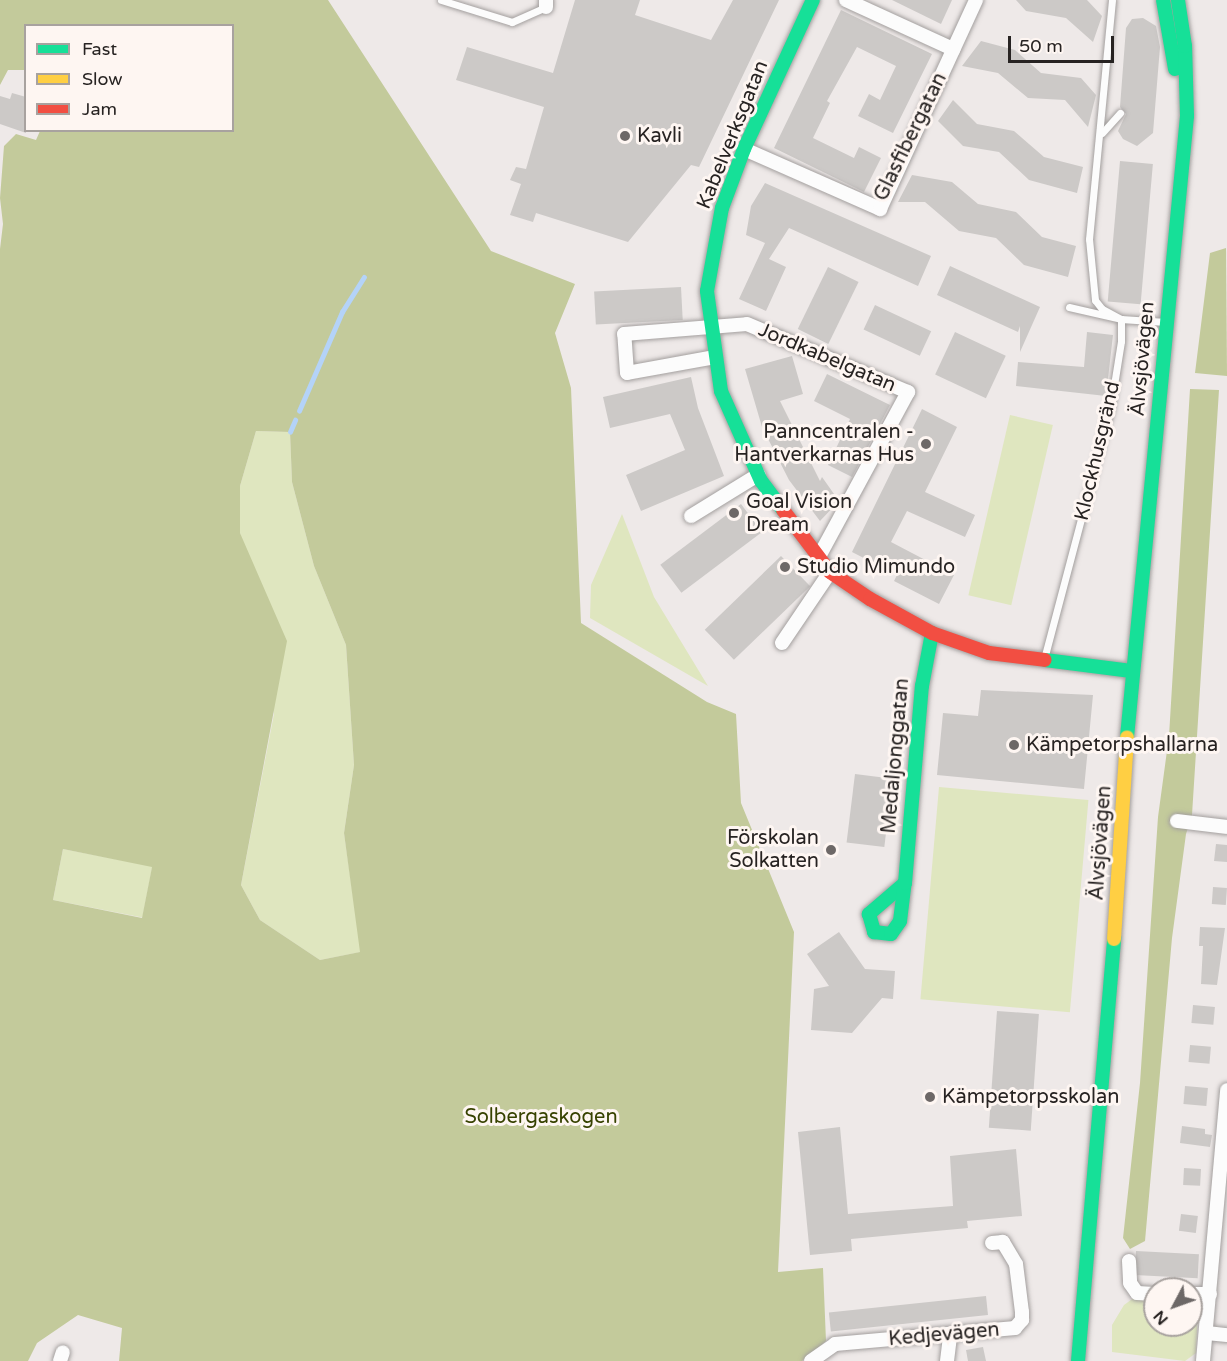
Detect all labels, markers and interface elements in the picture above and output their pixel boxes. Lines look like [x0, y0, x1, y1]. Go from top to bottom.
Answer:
legend [24, 24, 234, 132]
scale bar [1011, 24, 1118, 62]
text: 50 m [1019, 35, 1063, 57]
text: Fast [82, 38, 117, 60]
street label: Kabelverksgatan [692, 57, 774, 213]
text: Slow [82, 68, 123, 90]
street label: Glasfibergatan [870, 69, 952, 205]
text: Jam [82, 98, 117, 120]
place label: Kavli [637, 124, 682, 148]
marker: Kavli [618, 129, 632, 143]
street label: Älvsjövägen [1126, 301, 1160, 417]
street label: Jordkabelgatan [755, 318, 899, 398]
street label: Klockhusgränd [1070, 379, 1126, 523]
place label: Panncentralen - Hantverkarnas Hus [734, 420, 914, 467]
marker: Panncentralen - Hantverkarnas Hus [919, 437, 933, 451]
place label: Goal Vision Dream [746, 490, 852, 537]
marker: Goal Vision Dream [727, 506, 741, 520]
place label: Studio Mimundo [797, 555, 955, 579]
marker: Studio Mimundo [778, 560, 792, 574]
street label: Medaljonggatan [877, 677, 915, 835]
place label: Kämpetorpshallarna [1026, 733, 1218, 757]
marker: Kämpetorpshallarna [1007, 738, 1021, 752]
street label: Älvsjövägen [1085, 785, 1117, 901]
place label: Förskolan Solkatten [727, 826, 819, 873]
marker: Förskolan Solkatten [824, 843, 838, 857]
place label: Kämpetorpsskolan [942, 1085, 1119, 1109]
marker: Kämpetorpsskolan [923, 1090, 937, 1104]
park label: Solbergaskogen [464, 1105, 618, 1129]
north arrow [1143, 1277, 1203, 1337]
text: N [1149, 1306, 1173, 1329]
street label: Kedjevägen [887, 1318, 1001, 1352]

